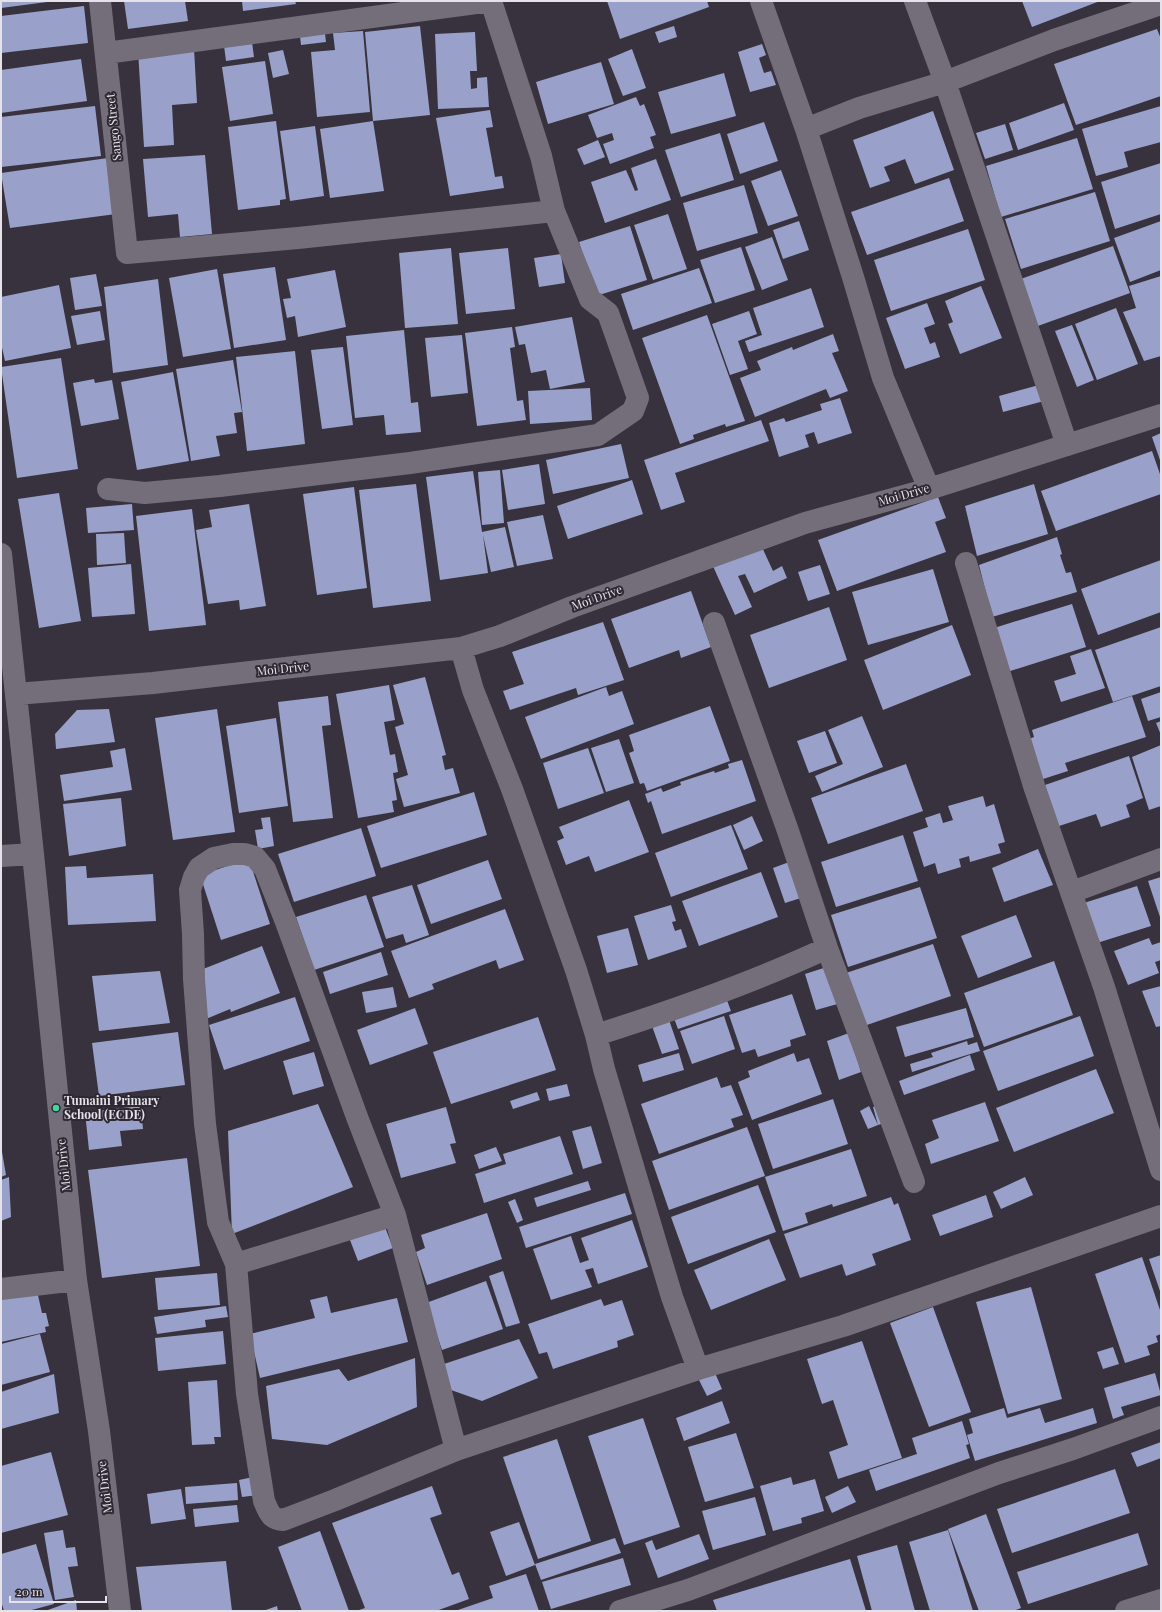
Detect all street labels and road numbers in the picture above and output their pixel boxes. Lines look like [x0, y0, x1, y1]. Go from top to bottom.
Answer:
street label: Sango Street [101, 92, 124, 162]
street label: Moi Drive [876, 479, 931, 509]
street label: Moi Drive [569, 581, 624, 614]
street label: Moi Drive [256, 657, 310, 679]
street label: Moi Drive [52, 1138, 74, 1192]
street label: Moi Drive [93, 1460, 115, 1514]

